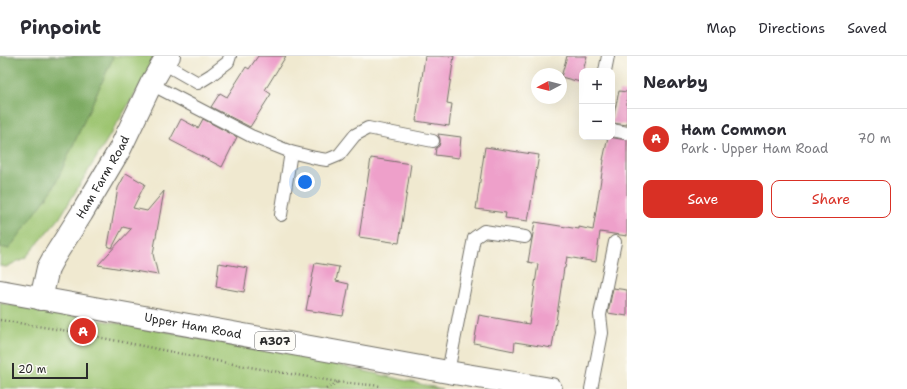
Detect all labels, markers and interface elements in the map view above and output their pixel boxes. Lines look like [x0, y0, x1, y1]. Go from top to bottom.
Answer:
text: Pinpoint [20, 15, 101, 40]
text: Map [707, 19, 737, 37]
text: Directions [759, 19, 825, 37]
text: Saved [847, 19, 887, 37]
north arrow [531, 68, 567, 104]
map controls [579, 68, 615, 140]
button: + [579, 68, 615, 104]
text: Nearby [643, 71, 708, 93]
button: − [579, 104, 615, 140]
text: Ham Common [681, 120, 786, 140]
text: A [651, 130, 661, 147]
text: 70 m [857, 130, 891, 147]
street label: Ham Farm Road [72, 133, 133, 222]
text: Park · Upper Ham Road [681, 140, 828, 157]
your location [295, 172, 315, 192]
button: Save [643, 180, 763, 218]
button: Share [771, 180, 891, 218]
street label: Upper Ham Road [143, 309, 243, 343]
pin: A [70, 316, 96, 346]
road number: A307 [255, 332, 295, 350]
scale bar [12, 361, 88, 380]
text: 20 m [18, 362, 46, 377]

